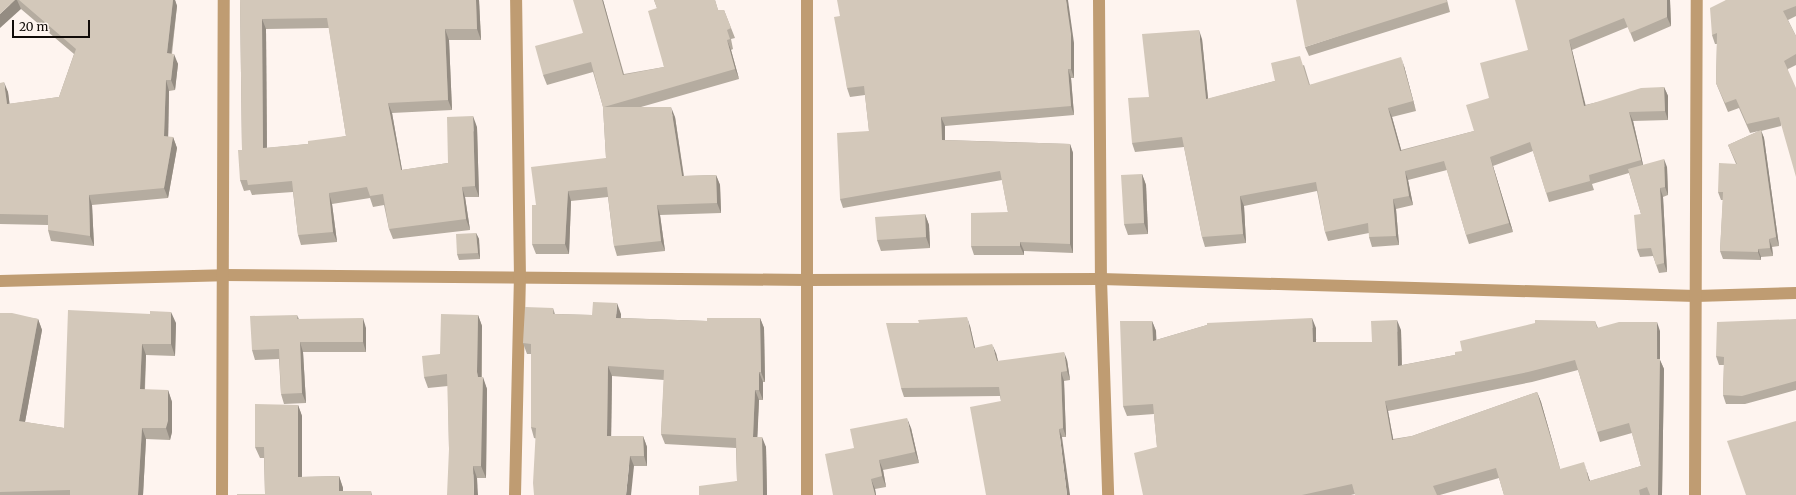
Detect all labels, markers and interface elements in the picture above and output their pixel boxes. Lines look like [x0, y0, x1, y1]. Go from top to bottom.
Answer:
scale bar [14, 12, 92, 38]
text: 20 m [19, 19, 48, 34]

